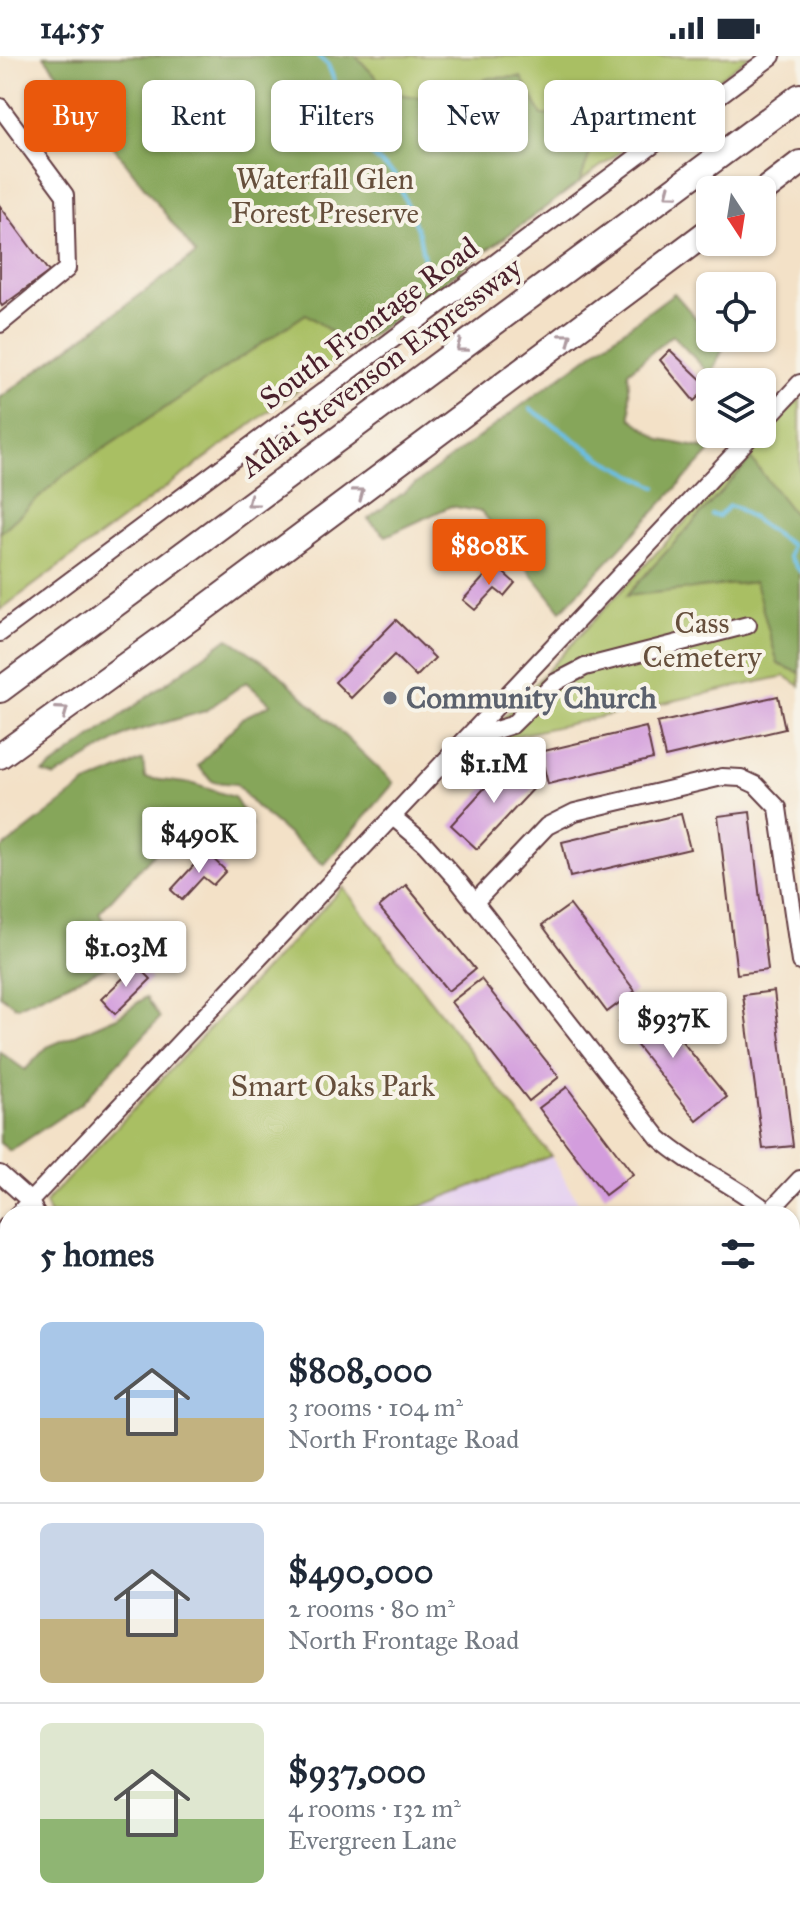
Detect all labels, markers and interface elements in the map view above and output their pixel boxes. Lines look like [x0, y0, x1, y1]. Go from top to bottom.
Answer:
text: 14:55 [40, 10, 104, 46]
chip: Buy [24, 80, 126, 152]
chip: Rent [142, 80, 255, 152]
chip: Filters [271, 80, 402, 152]
chip: New [418, 80, 528, 152]
chip: Apartment [544, 80, 725, 152]
park label: Waterfall Glen Forest Preserve [231, 161, 419, 231]
north arrow [696, 176, 776, 256]
map controls [696, 176, 776, 448]
one-way arrow [664, 183, 679, 197]
street label: South Frontage Road [253, 229, 485, 417]
street label: Adlai Stevenson Expressway [231, 249, 530, 486]
button: locate [696, 272, 776, 352]
one-way arrow [558, 333, 573, 347]
one-way arrow [455, 338, 470, 352]
button: layers [696, 368, 776, 448]
one-way arrow [350, 489, 364, 503]
one-way arrow [246, 493, 261, 507]
pin: $808K [433, 519, 545, 587]
text: $808K [451, 529, 527, 561]
park label: Cass Cemetery [643, 605, 762, 675]
place label: Community Church [406, 680, 657, 716]
marker: Community Church [381, 689, 399, 707]
one-way arrow [55, 706, 69, 720]
pin: $1.1M [438, 737, 550, 805]
text: $1.1M [460, 747, 528, 779]
pin: $490K [143, 807, 255, 875]
text: $490K [160, 817, 238, 849]
pin: $1.03M [61, 921, 191, 989]
text: $1.03M [84, 931, 168, 963]
pin: $937K [617, 992, 729, 1060]
text: $937K [637, 1002, 709, 1034]
park label: Smart Oaks Park [231, 1068, 435, 1104]
icon: filters [716, 1232, 760, 1276]
text: 5 homes [40, 1234, 154, 1275]
text: $808,000 [288, 1350, 433, 1391]
icon: home [104, 1354, 200, 1450]
text: 3 rooms · 104 m² [288, 1391, 463, 1423]
text: North Frontage Road [288, 1423, 519, 1455]
text: $490,000 [288, 1551, 434, 1592]
icon: home [104, 1555, 200, 1651]
text: 2 rooms · 80 m² [288, 1592, 455, 1624]
text: North Frontage Road [288, 1624, 519, 1656]
text: $937,000 [288, 1751, 426, 1792]
icon: home [104, 1755, 200, 1851]
text: 4 rooms · 132 m² [288, 1792, 461, 1824]
text: Evergreen Lane [288, 1824, 457, 1856]

